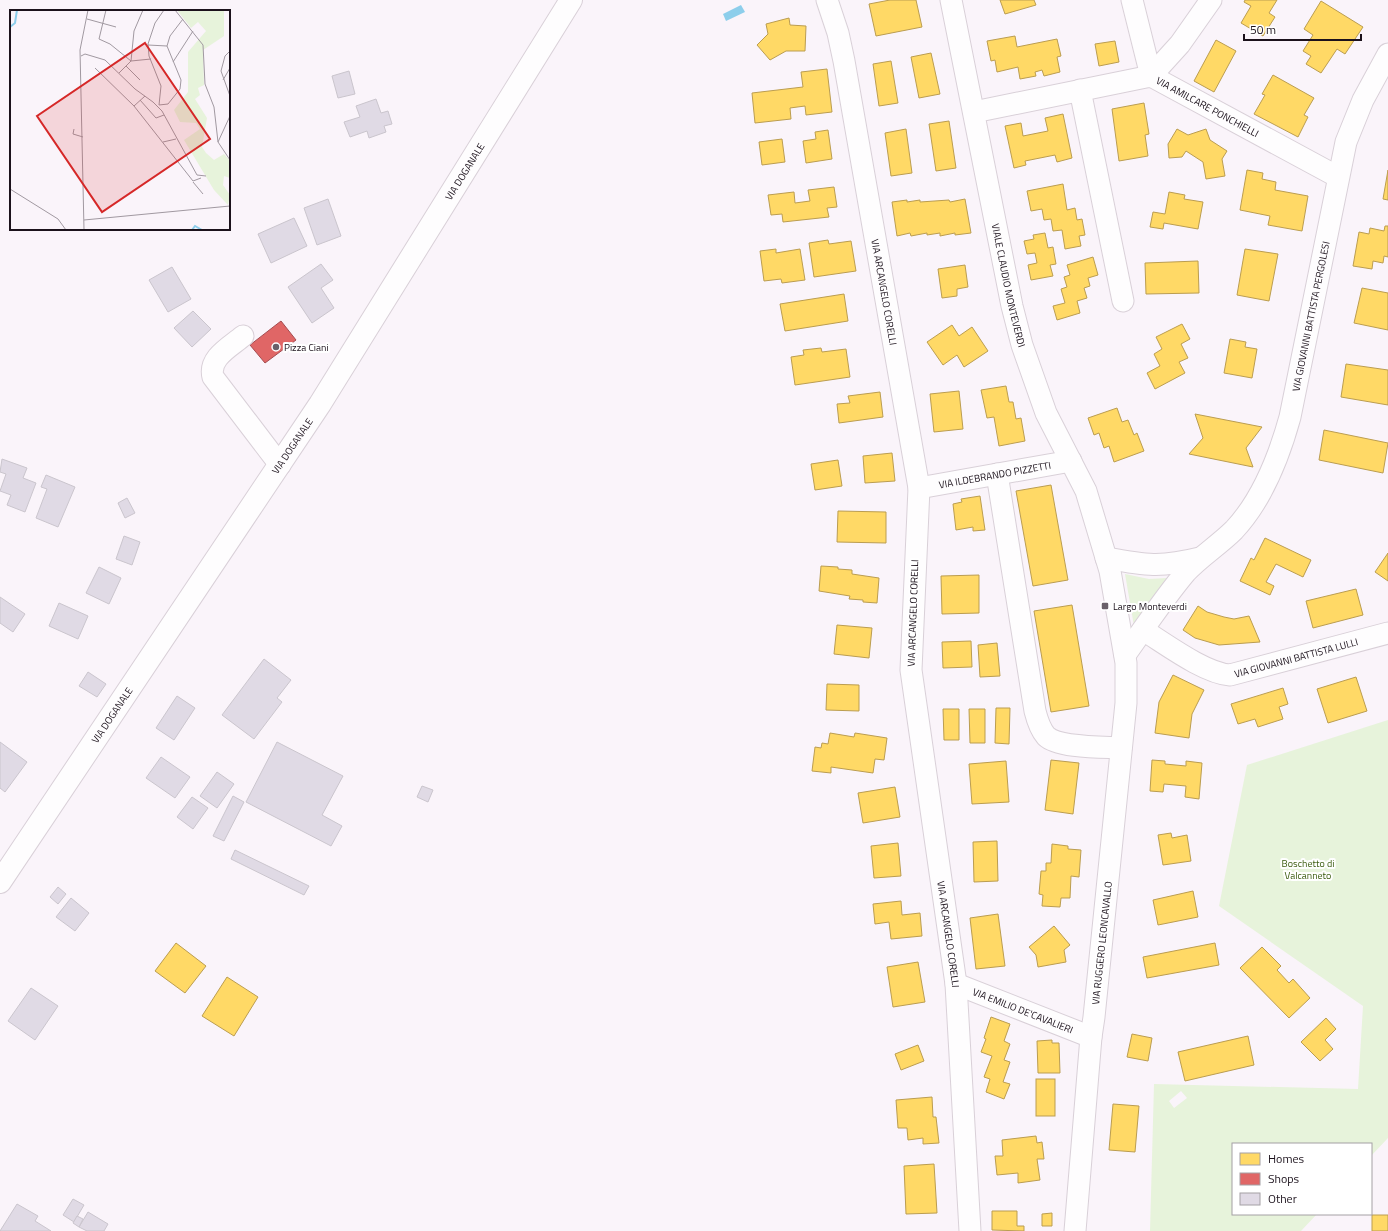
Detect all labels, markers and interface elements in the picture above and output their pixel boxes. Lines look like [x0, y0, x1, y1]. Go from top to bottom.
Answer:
inset map [10, 10, 230, 230]
scale bar [1244, 16, 1361, 42]
text: 50 m [1250, 20, 1276, 39]
street label: VIA AMILCARE PONCHIELLI [1154, 73, 1262, 140]
street label: VIA DOGANALE [441, 140, 488, 203]
street label: VIALE CLAUDIO MONTEVERDI [988, 222, 1030, 349]
street label: VIA ARCANGELO CORELLI [868, 238, 901, 346]
street label: VIA GIOVANNI BATTISTA PERGOLESI [1288, 240, 1333, 393]
place label: Pizza Ciani [284, 340, 329, 355]
marker: Pizza Ciani [271, 342, 281, 352]
street label: VIA DOGANALE [268, 414, 317, 477]
street label: VIA ILDEBRANDO PIZZETTI [938, 457, 1052, 492]
street label: VIA ARCANGELO CORELLI [904, 559, 922, 667]
place label: Largo Monteverdi [1113, 599, 1187, 614]
marker: Largo Monteverdi [1100, 601, 1110, 611]
street label: VIA GIOVANNI BATTISTA LULLI [1232, 634, 1360, 681]
street label: VIA DOGANALE [88, 684, 136, 746]
park label: Boschetto di Valcanneto [1282, 856, 1334, 883]
street label: VIA ARCANGELO CORELLI [934, 880, 964, 988]
street label: VIA RUGGERO LEONCAVALLO [1088, 880, 1116, 1005]
street label: VIA EMILIO DE'CAVALIERI [970, 984, 1076, 1037]
legend [1232, 1143, 1372, 1215]
text: Homes [1268, 1149, 1304, 1168]
text: Shops [1268, 1169, 1300, 1188]
text: Other [1268, 1189, 1297, 1208]

